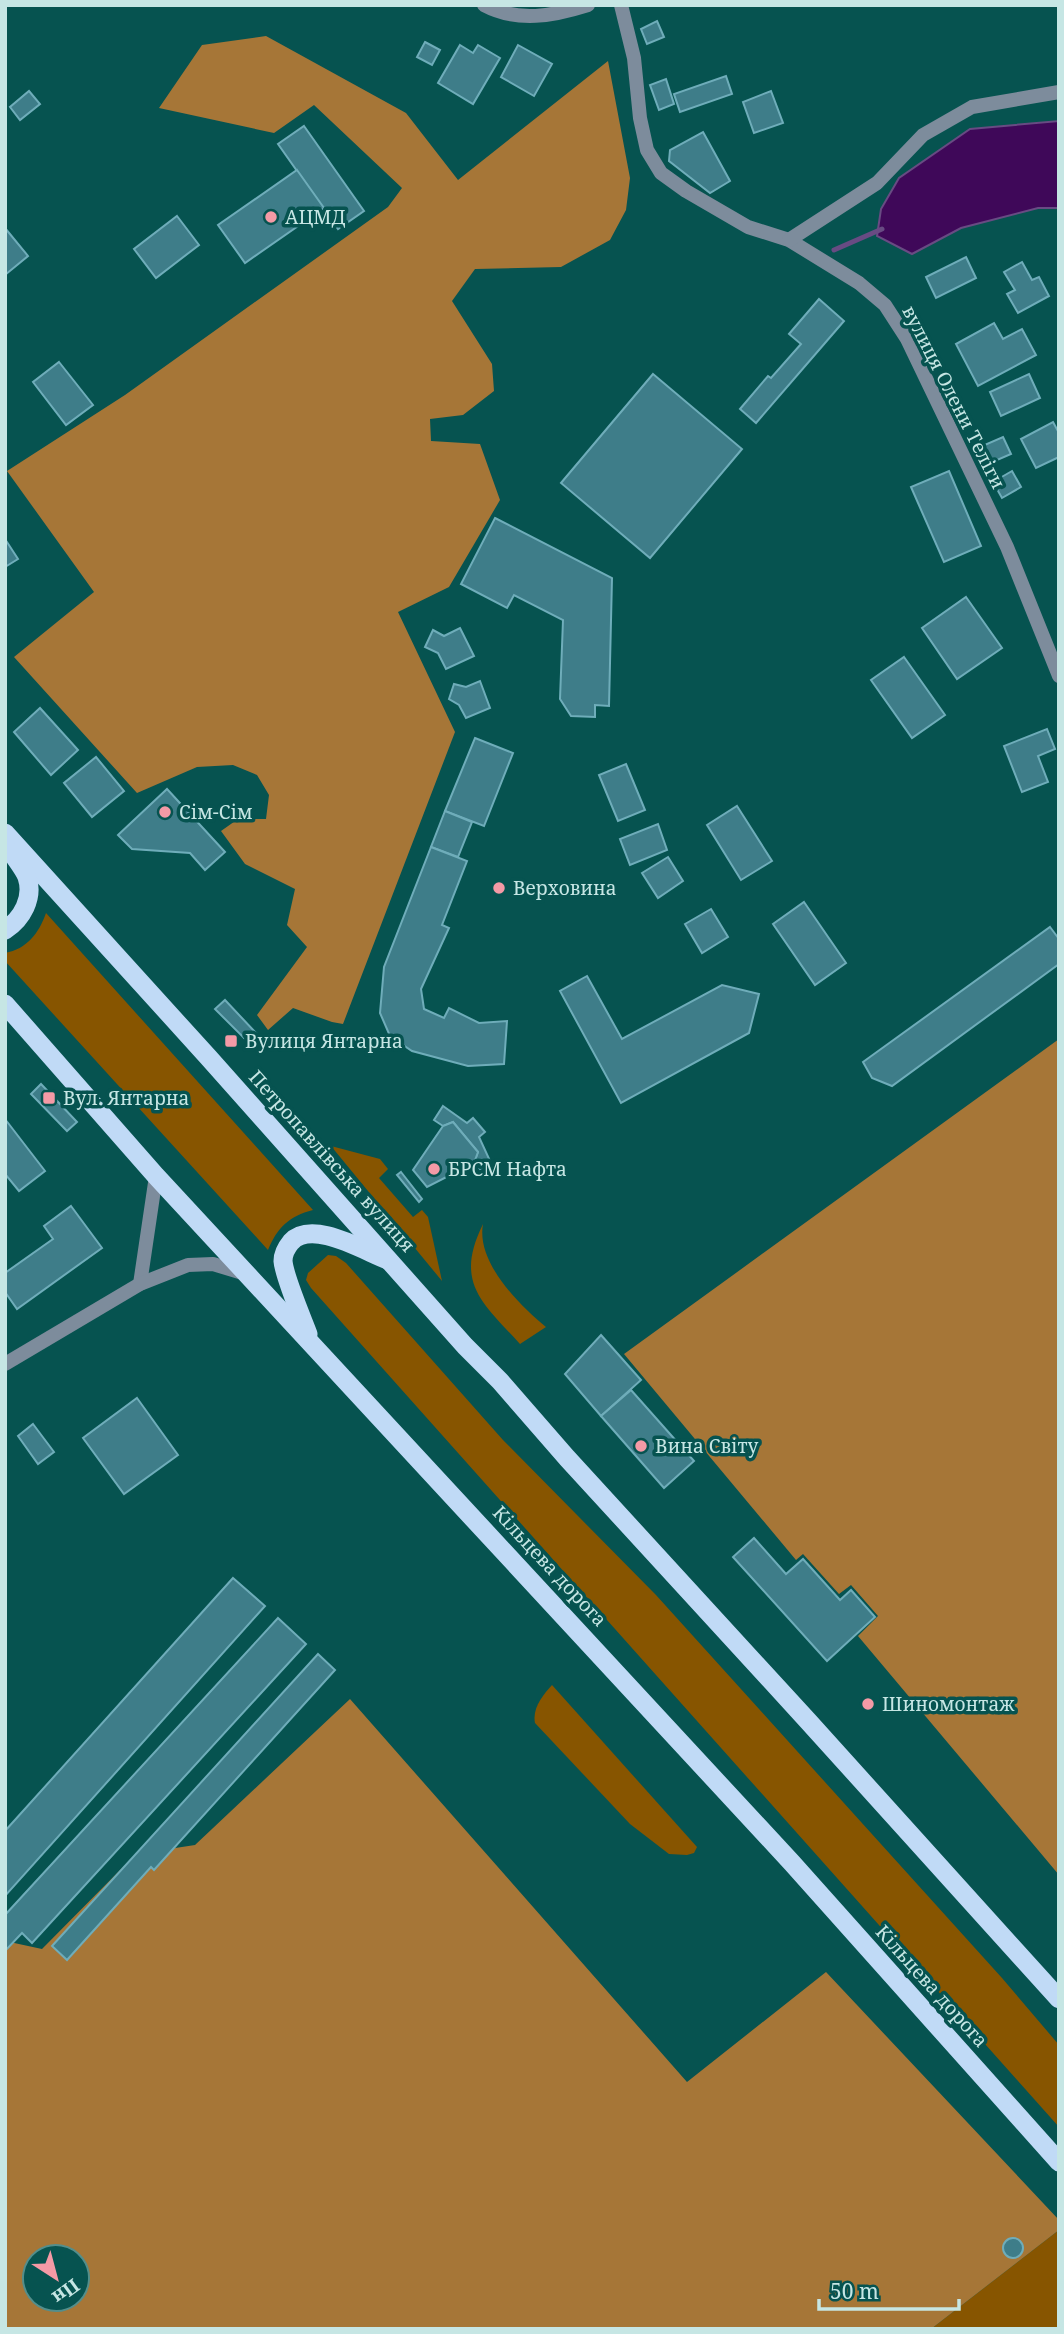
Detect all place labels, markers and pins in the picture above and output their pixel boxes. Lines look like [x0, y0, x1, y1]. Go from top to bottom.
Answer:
place label: АЦМД [285, 204, 346, 230]
marker: АЦМД [263, 209, 279, 225]
place label: Сім-Сім [179, 799, 253, 825]
marker: Сім-Сім [157, 804, 173, 820]
place label: Верховина [513, 875, 617, 901]
marker: Верховина [491, 880, 507, 896]
place label: Вулиця Янтарна [245, 1028, 403, 1054]
marker: Вулиця Янтарна [223, 1033, 239, 1049]
place label: Вул. Янтарна [63, 1085, 189, 1111]
marker: Вул. Янтарна [41, 1090, 57, 1106]
place label: БРСМ Нафта [448, 1156, 567, 1182]
marker: БРСМ Нафта [426, 1161, 442, 1177]
place label: Вина Світу [655, 1433, 759, 1459]
marker: Вина Світу [633, 1438, 649, 1454]
place label: Шиномонтаж [882, 1691, 1015, 1717]
marker: Шиномонтаж [860, 1696, 876, 1712]

